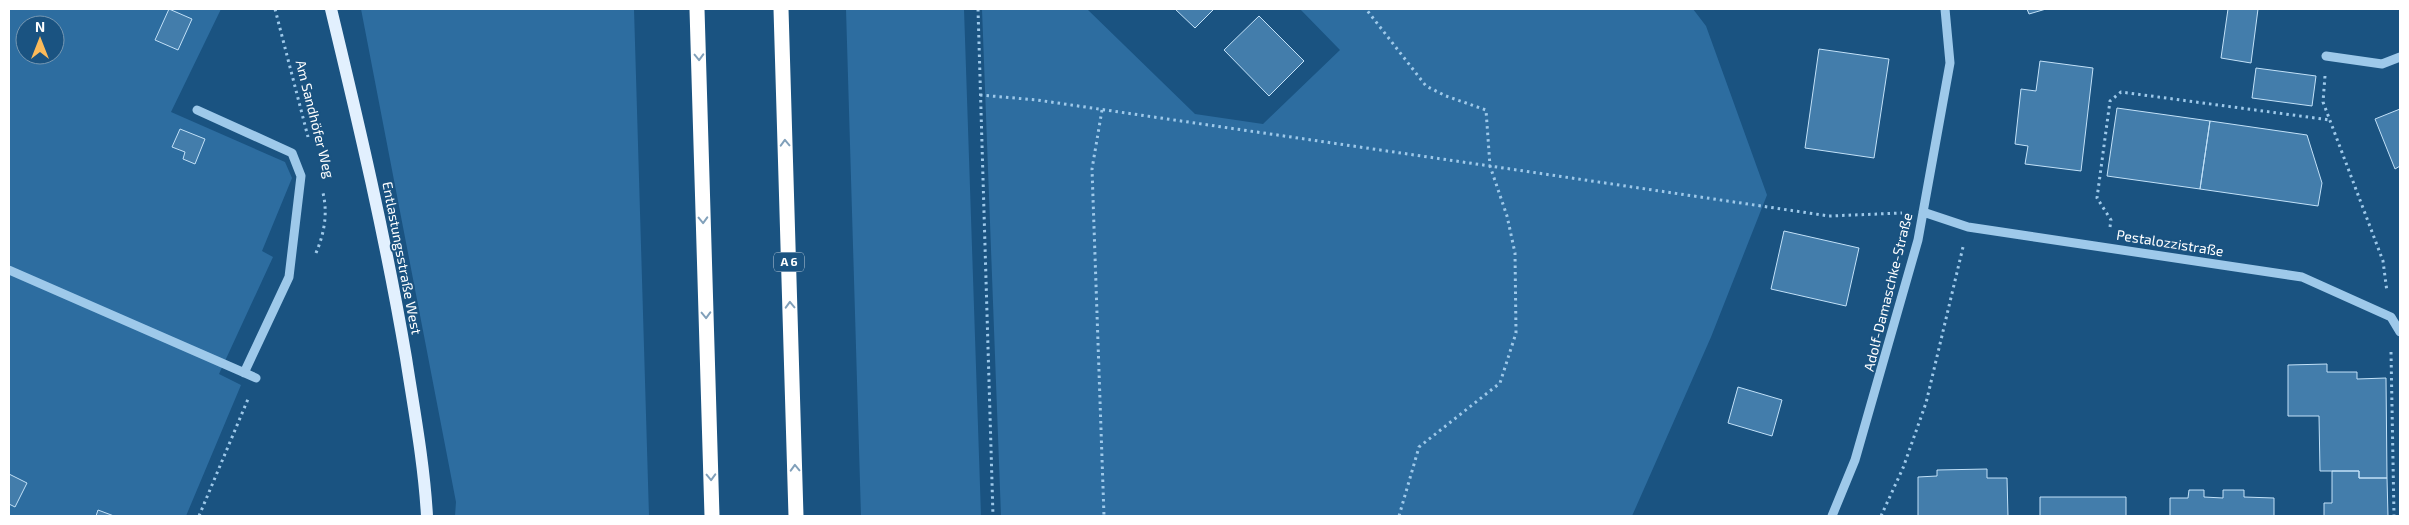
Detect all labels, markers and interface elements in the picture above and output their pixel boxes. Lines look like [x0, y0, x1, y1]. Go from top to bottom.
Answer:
north arrow [15, 15, 65, 65]
text: N [35, 18, 45, 35]
one-way arrow [693, 54, 704, 62]
street label: Am Sandhöfer Weg [293, 58, 338, 180]
one-way arrow [780, 138, 790, 146]
street label: Entlastungsstraße West [379, 180, 426, 336]
street label: Adolf-Damaschke-Straße [1860, 211, 1915, 373]
one-way arrow [698, 216, 709, 224]
street label: Pestalozzistraße [2115, 226, 2225, 259]
road number: A 6 [774, 252, 804, 272]
one-way arrow [785, 301, 795, 308]
one-way arrow [701, 312, 711, 319]
one-way arrow [789, 463, 800, 471]
one-way arrow [706, 474, 716, 482]

